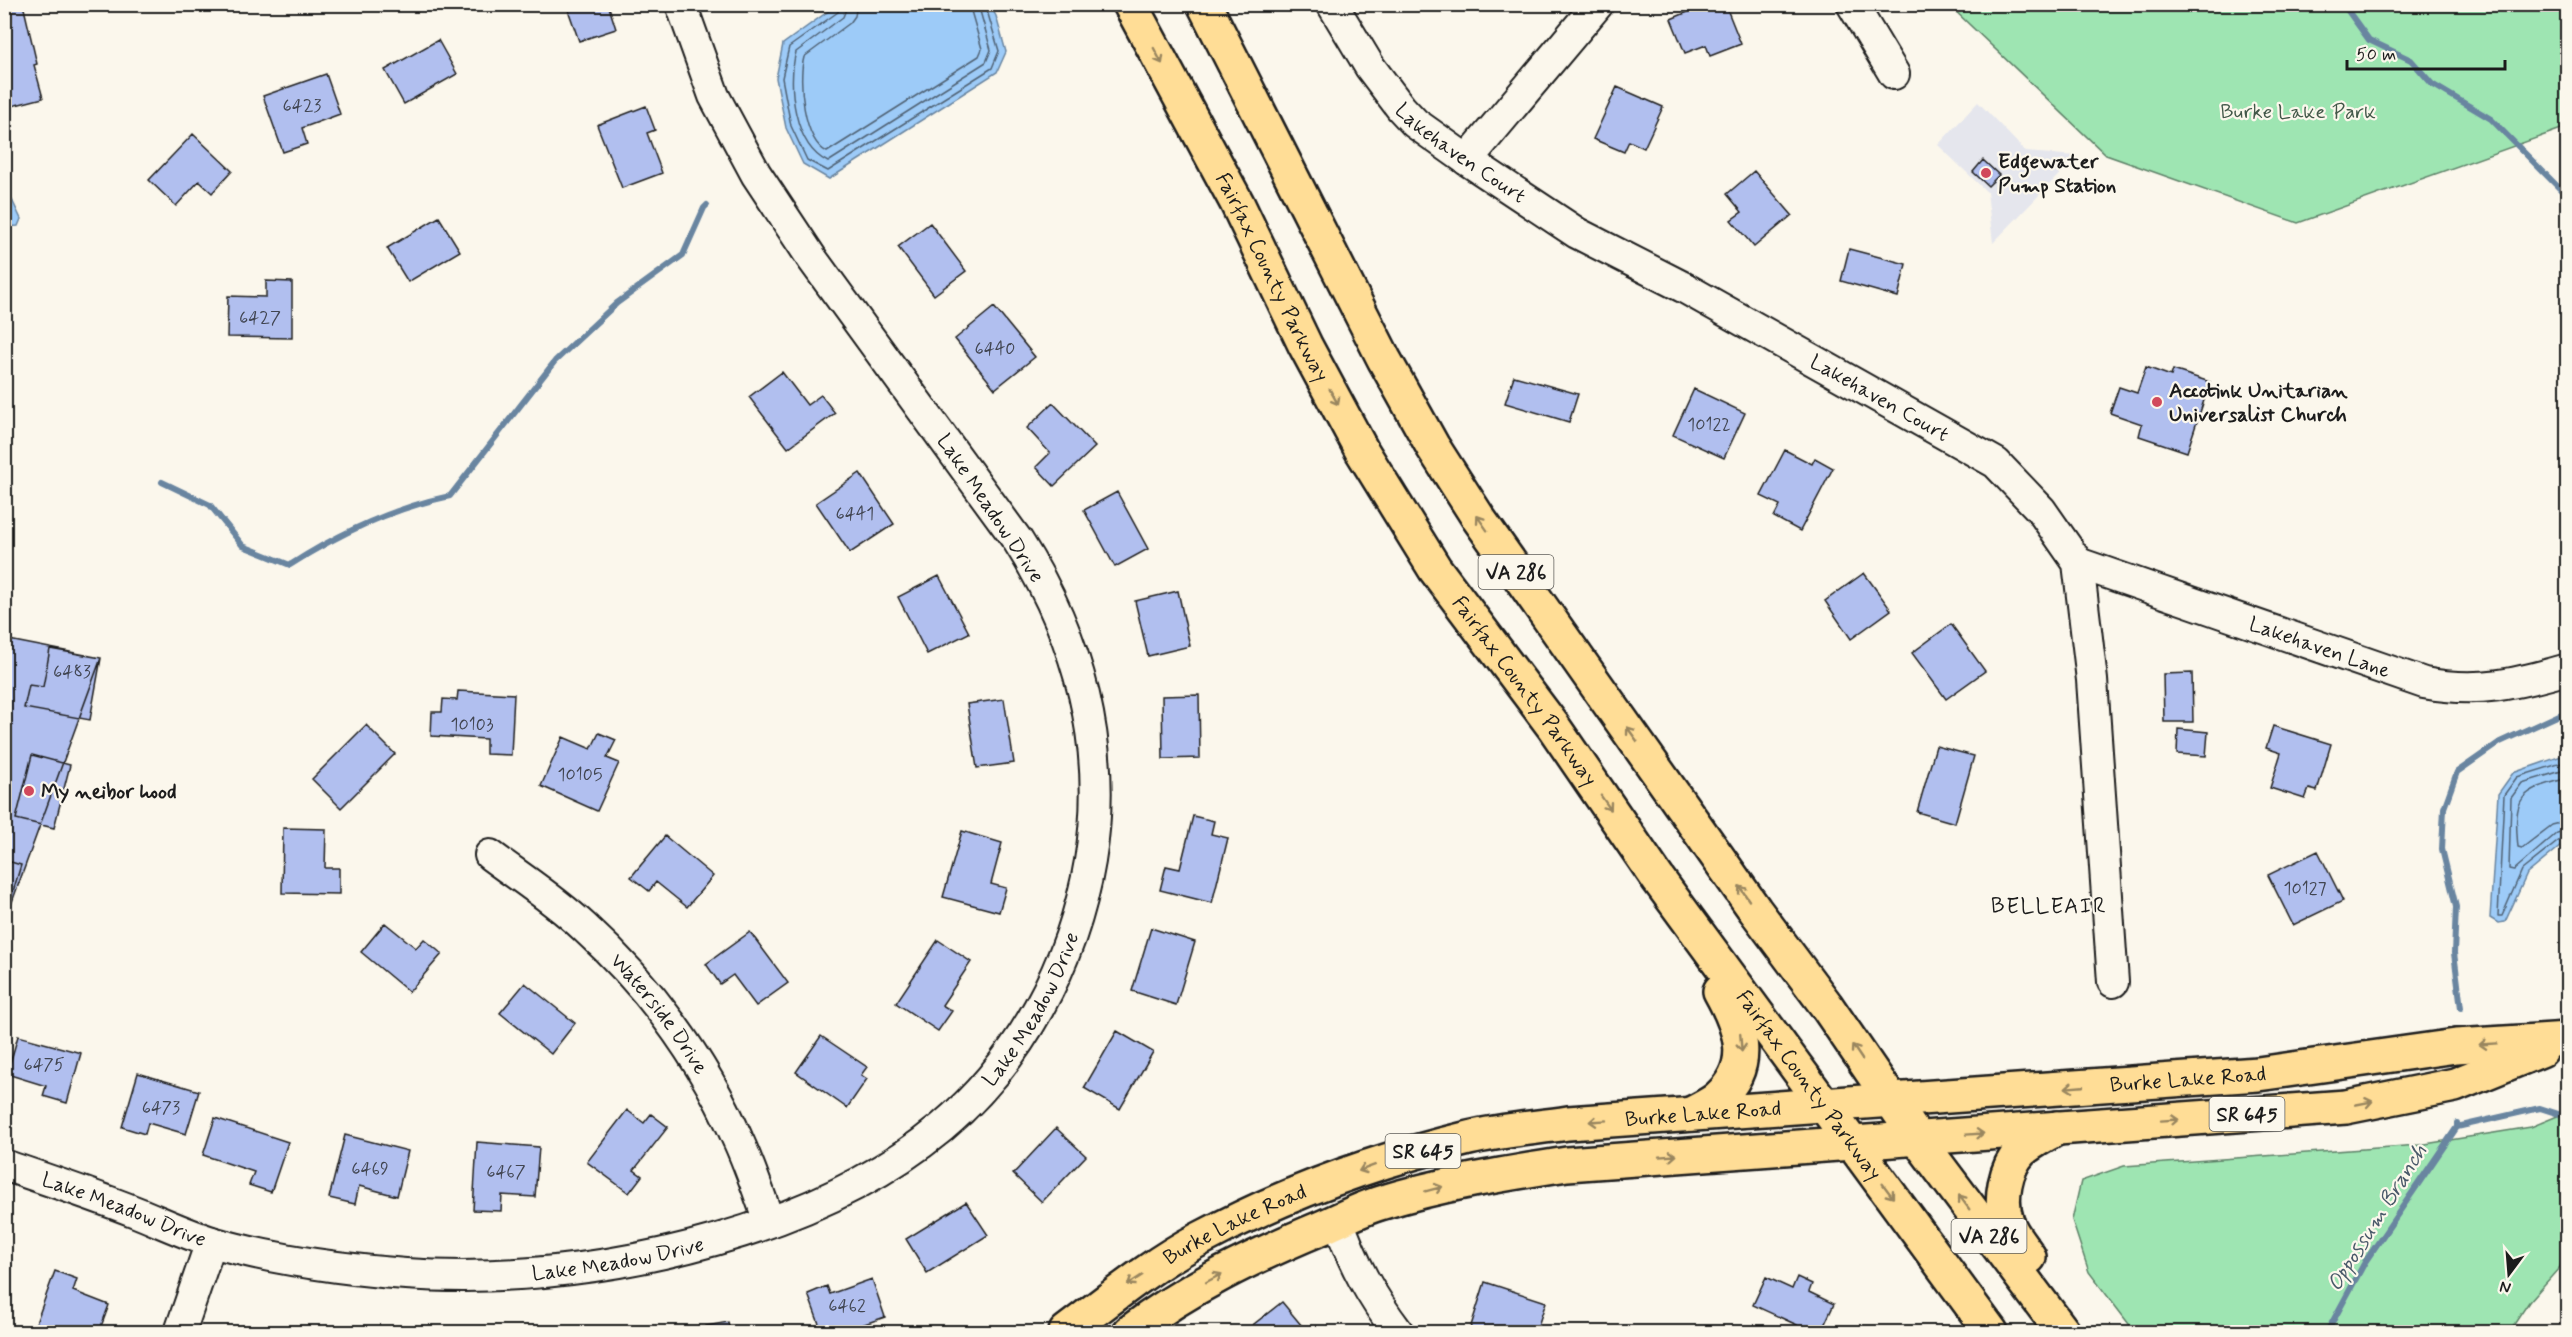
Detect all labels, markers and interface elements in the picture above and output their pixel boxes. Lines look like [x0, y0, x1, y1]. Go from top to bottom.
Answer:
scale bar [2347, 33, 2504, 71]
text: 50 m [2356, 43, 2396, 67]
one-way arrow [1152, 47, 1164, 64]
house number: 6423 [282, 94, 322, 118]
street label: Lakehaven Court [1388, 97, 1531, 210]
park label: Burke Lake Park [2220, 98, 2376, 126]
place label: Edgewater Pump Station [1998, 148, 2116, 200]
marker: Edgewater Pump Station [1979, 166, 1993, 180]
street label: Fairfax County Parkway [1208, 168, 1335, 387]
house number: 6427 [239, 306, 281, 330]
house number: 6440 [975, 337, 1015, 361]
street label: Lakehaven Court [1805, 348, 1954, 449]
place label: Accotink Unitarian Universalist Church [2169, 377, 2348, 429]
one-way arrow [1328, 388, 1340, 405]
marker: Accotink Unitarian Universalist Church [2150, 395, 2164, 409]
house number: 10122 [1687, 413, 1731, 437]
street label: Lake Meadow Drive [930, 429, 1050, 589]
house number: 6441 [836, 502, 874, 526]
one-way arrow [1476, 516, 1488, 532]
road number: VA 286 [1478, 555, 1553, 589]
street label: Fairfax County Parkway [1445, 591, 1603, 792]
street label: Lakehaven Lane [2245, 610, 2394, 685]
house number: 6483 [53, 660, 91, 684]
house number: 10103 [450, 713, 494, 737]
one-way arrow [1626, 726, 1638, 742]
house number: 10105 [558, 763, 603, 787]
place label: My neibor hood [41, 778, 177, 806]
marker: My neibor hood [22, 784, 36, 798]
one-way arrow [1600, 794, 1612, 811]
house number: 10127 [2283, 877, 2327, 901]
one-way arrow [1738, 886, 1750, 902]
district label: BELLEAIR [1991, 893, 2107, 921]
street label: Lake Meadow Drive [977, 928, 1086, 1093]
street label: Waterside Drive [604, 948, 714, 1080]
street label: Fairfax County Parkway [1729, 985, 1888, 1186]
one-way arrow [1736, 1033, 1747, 1053]
one-way arrow [2479, 1039, 2499, 1050]
one-way arrow [1851, 1044, 1863, 1060]
house number: 6475 [24, 1053, 65, 1077]
street label: Burke Lake Road [2109, 1060, 2268, 1099]
one-way arrow [2064, 1082, 2084, 1093]
street label: Burke Lake Road [1624, 1095, 1782, 1134]
house number: 6473 [142, 1096, 180, 1120]
road number: SR 645 [2210, 1097, 2284, 1131]
one-way arrow [2354, 1097, 2373, 1108]
one-way arrow [2159, 1114, 2179, 1125]
one-way arrow [1589, 1116, 1609, 1127]
one-way arrow [1965, 1128, 1985, 1139]
road number: SR 645 [1386, 1134, 1460, 1168]
water label: Oppossum Branch [2321, 1139, 2434, 1297]
one-way arrow [1658, 1151, 1678, 1162]
house number: 6469 [351, 1157, 389, 1181]
house number: 6467 [486, 1160, 526, 1184]
one-way arrow [1358, 1163, 1376, 1174]
street label: Lake Meadow Drive [38, 1166, 210, 1254]
street label: Burke Lake Road [1158, 1178, 1311, 1272]
one-way arrow [1424, 1182, 1443, 1194]
one-way arrow [1882, 1182, 1895, 1198]
one-way arrow [1957, 1195, 1970, 1211]
road number: VA 286 [1952, 1219, 2026, 1253]
street label: Lake Meadow Drive [531, 1231, 707, 1288]
north arrow [2479, 1244, 2539, 1304]
one-way arrow [1205, 1272, 1222, 1284]
one-way arrow [1127, 1274, 1144, 1287]
text: N [2497, 1275, 2513, 1299]
house number: 6462 [828, 1294, 866, 1318]

